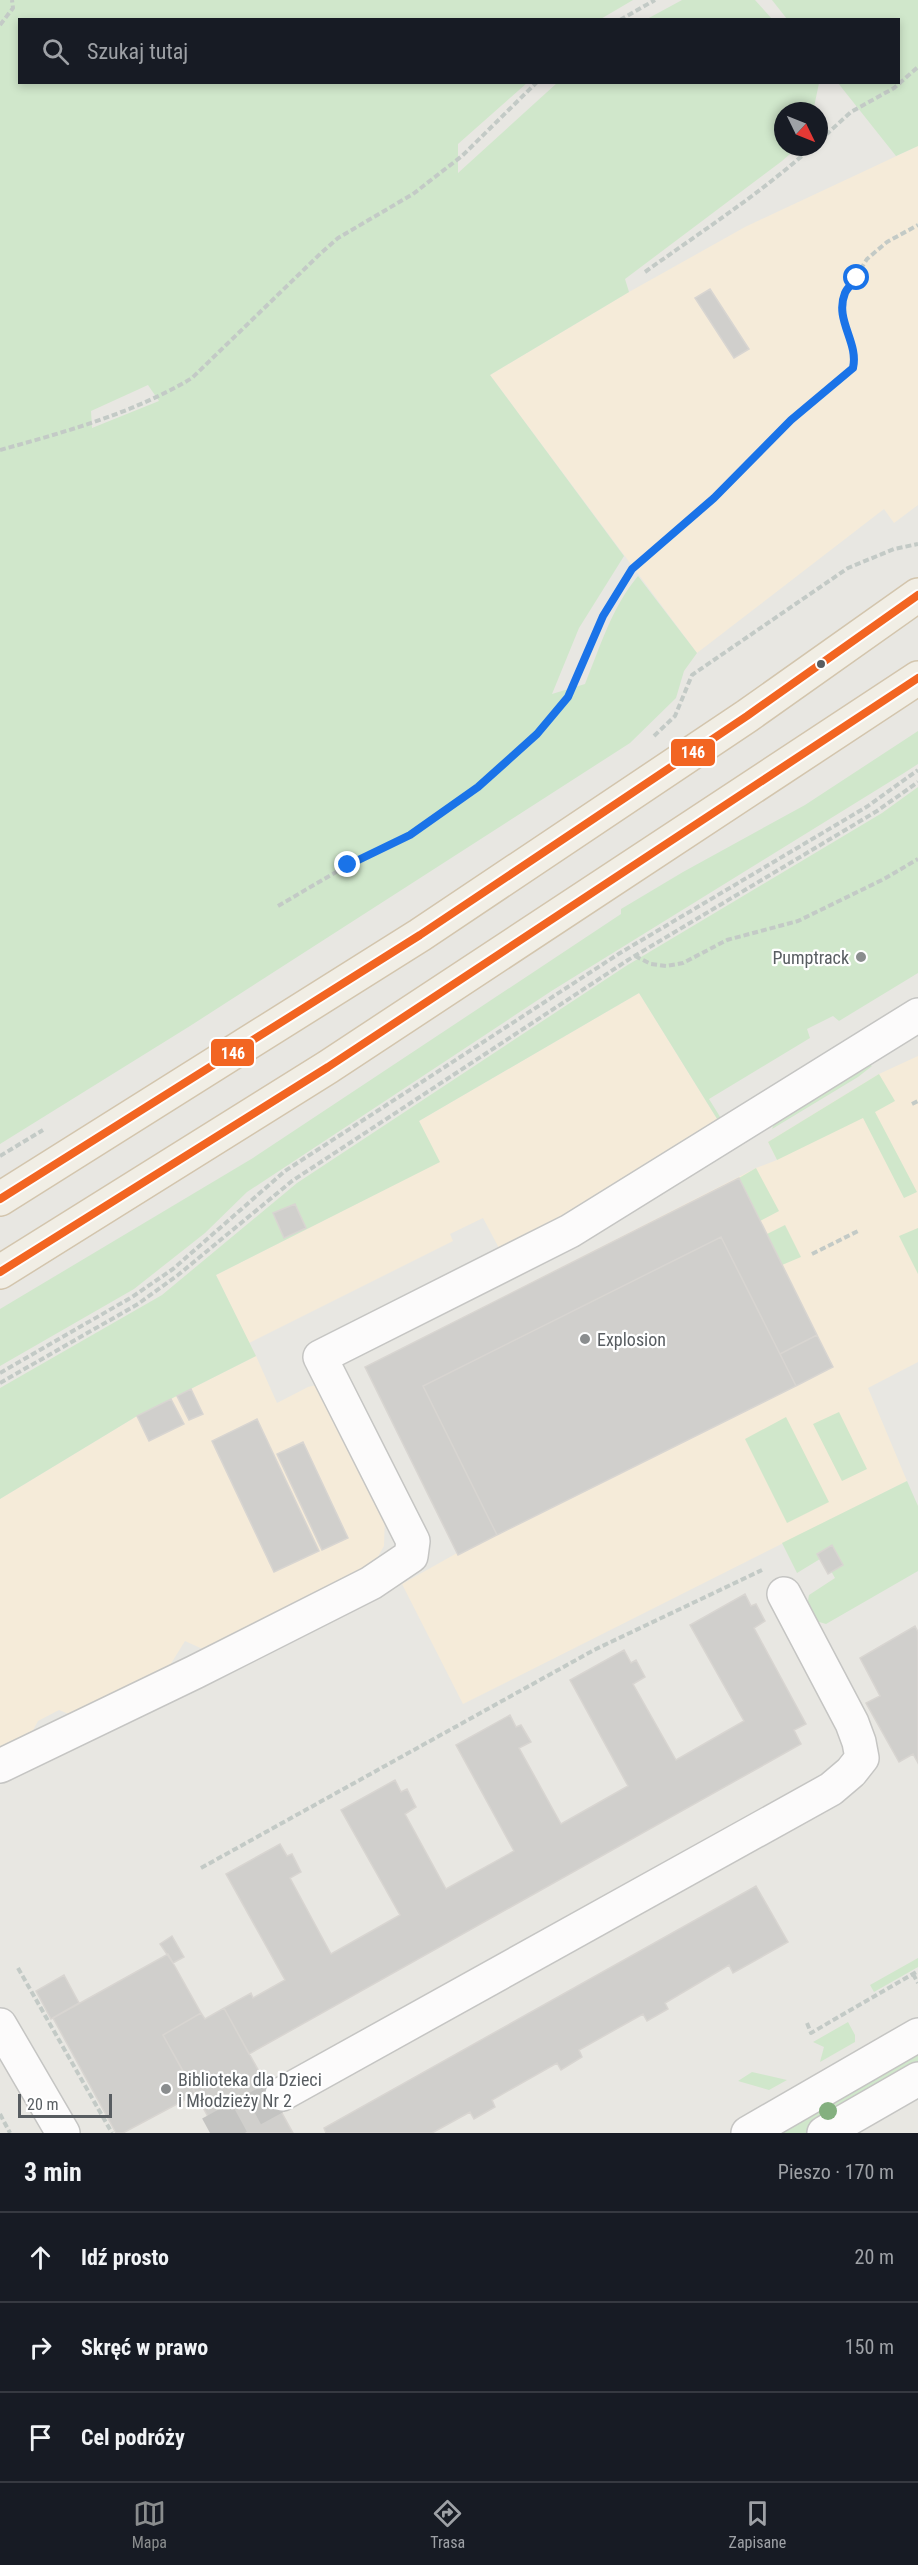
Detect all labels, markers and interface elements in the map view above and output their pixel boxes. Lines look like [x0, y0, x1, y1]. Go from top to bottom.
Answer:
search box [18, 18, 900, 84]
icon: search [39, 35, 72, 68]
text: Szukaj tutaj [87, 39, 188, 64]
north arrow [774, 102, 828, 156]
route start [843, 264, 869, 290]
unlabelled marker [815, 658, 827, 670]
line badge: 146 [670, 738, 716, 767]
text: 146 [681, 743, 705, 762]
route end [334, 851, 360, 877]
place label: Pumptrack [772, 947, 849, 968]
marker: Pumptrack [854, 950, 868, 964]
line badge: 146 [210, 1038, 255, 1067]
text: 146 [221, 1044, 245, 1063]
place label: Explosion [597, 1329, 666, 1350]
marker: Explosion [578, 1332, 592, 1346]
place label: Biblioteka dla Dzieci i Młodzieży Nr 2 [178, 2069, 322, 2111]
marker: Biblioteka dla Dzieci i Młodzieży Nr 2 [159, 2082, 173, 2096]
scale bar [18, 2091, 112, 2118]
text: 20 m [27, 2095, 59, 2114]
text: 3 min [24, 2157, 82, 2187]
text: Pieszo · 170 m [778, 2160, 894, 2184]
icon: ahead [24, 2241, 57, 2274]
text: Idź prosto [81, 2245, 169, 2270]
text: 20 m [855, 2245, 894, 2269]
icon: right [24, 2331, 57, 2364]
text: Skręć w prawo [81, 2335, 208, 2360]
text: 150 m [845, 2335, 894, 2359]
icon: arrive [24, 2421, 57, 2454]
text: Cel podróży [81, 2425, 185, 2450]
tab: Mapa [132, 2497, 167, 2552]
tab: Trasa [430, 2497, 465, 2552]
tab: Zapisane [729, 2497, 786, 2552]

